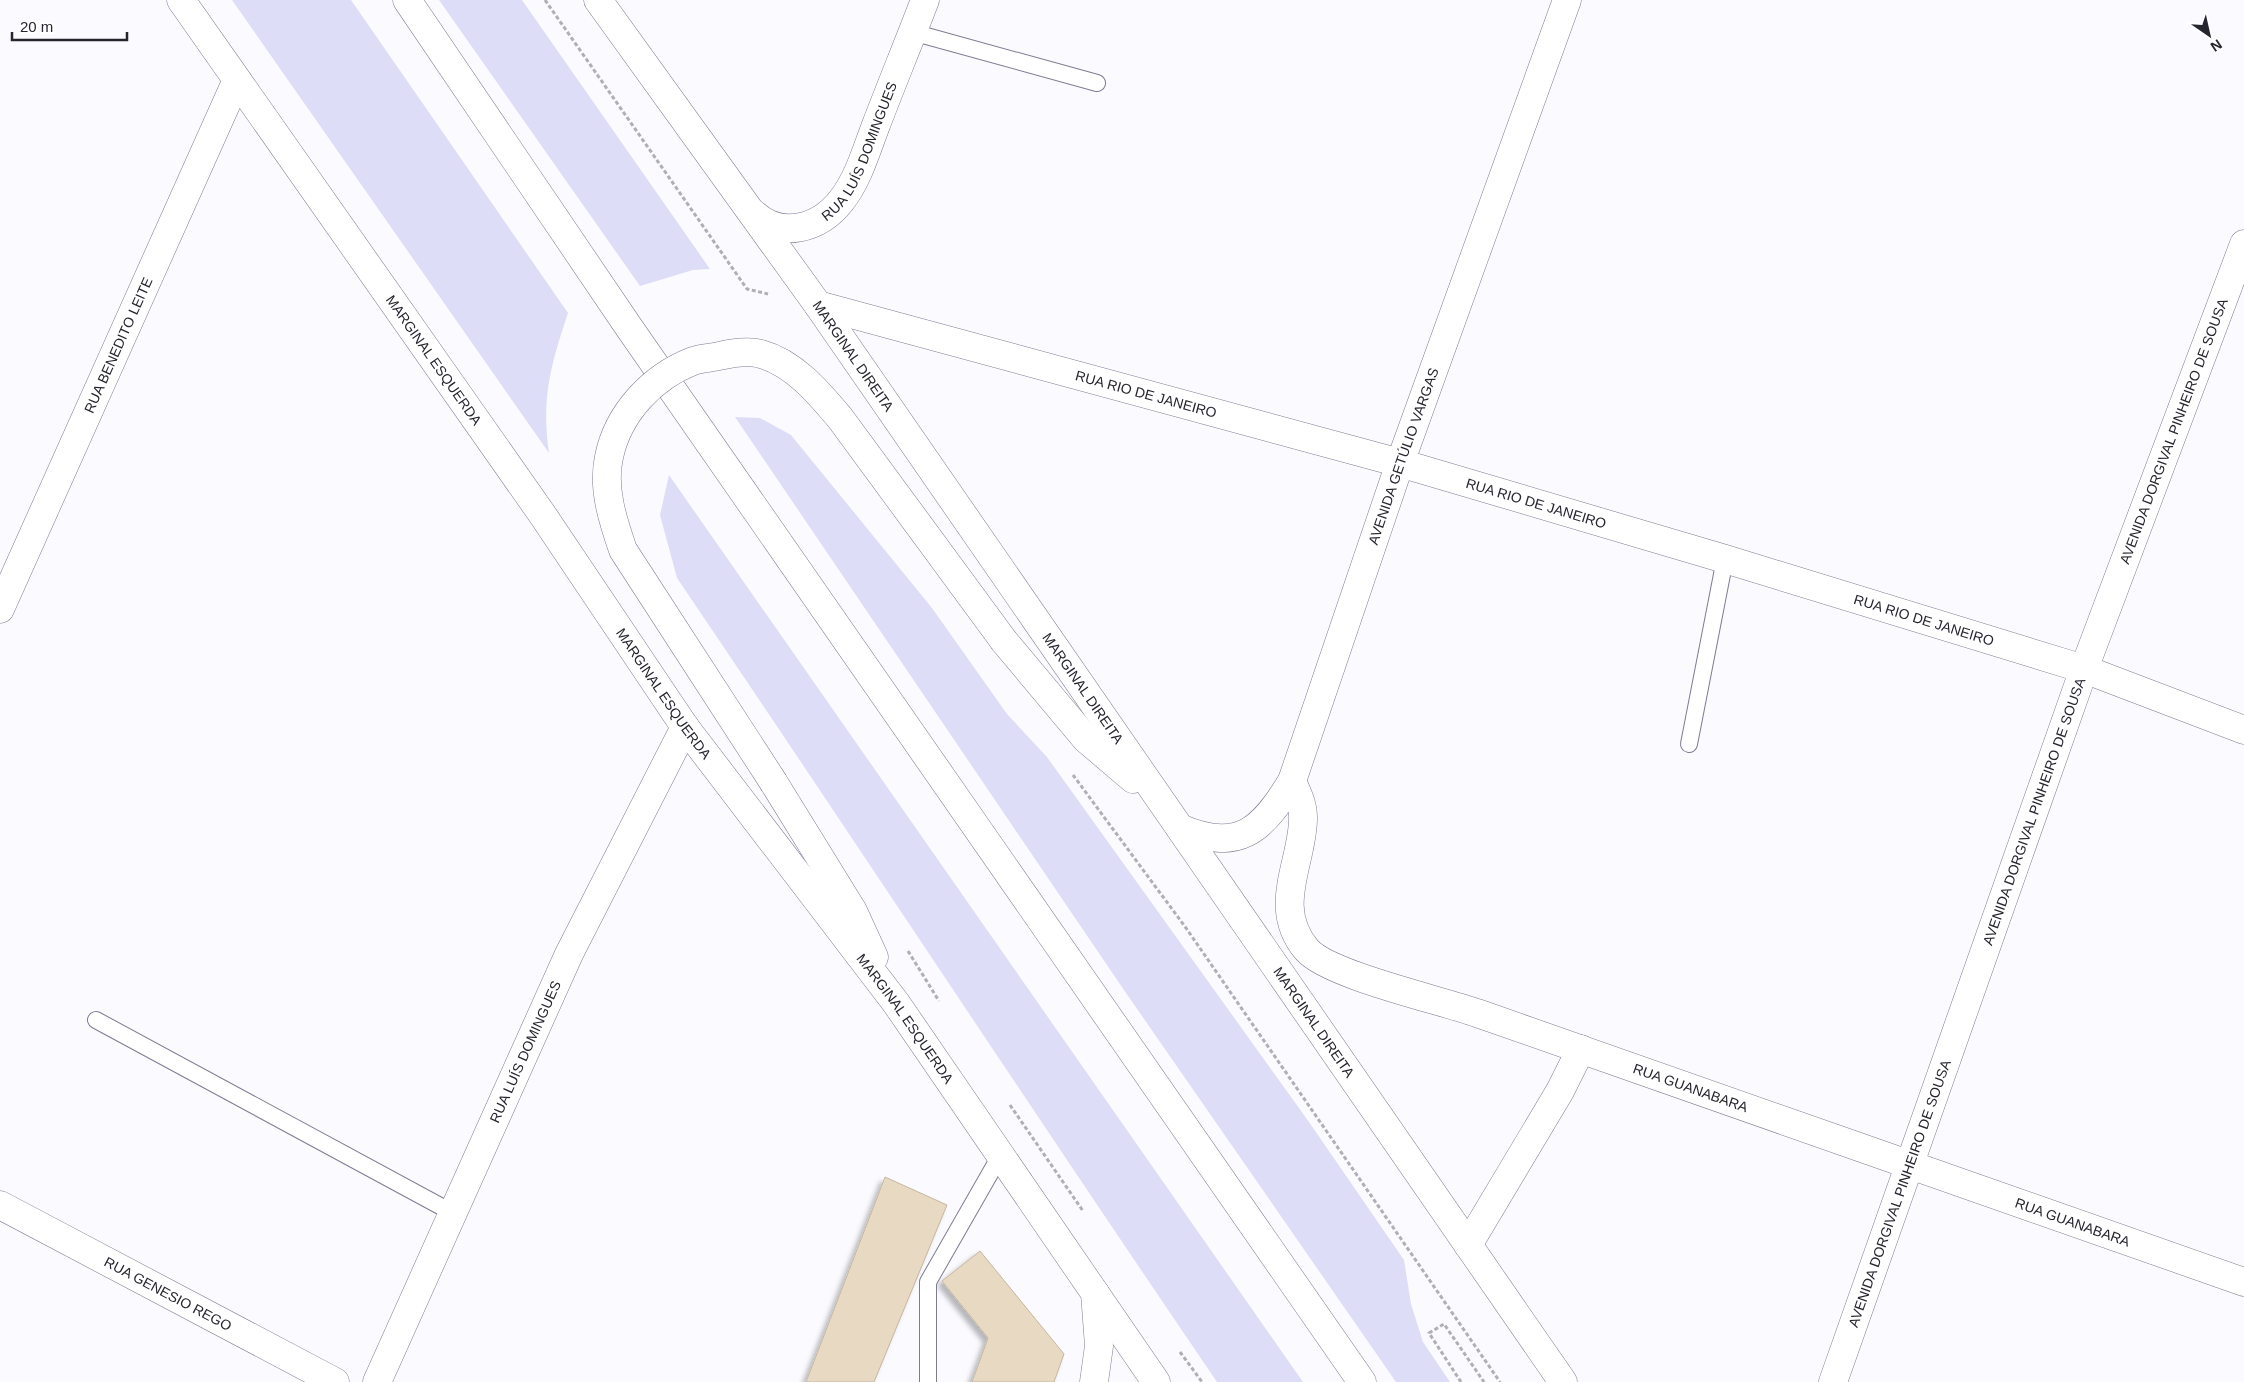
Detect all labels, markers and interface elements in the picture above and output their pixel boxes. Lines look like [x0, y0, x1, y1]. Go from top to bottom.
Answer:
scale bar [12, 10, 128, 42]
north arrow [2184, 10, 2234, 60]
text: 20 m [20, 18, 53, 35]
text: N [2208, 36, 2225, 55]
street label: RUA LUÍS DOMINGUES [818, 79, 900, 224]
street label: RUA BENEDITO LEITE [81, 275, 155, 416]
street label: MARGINAL ESQUERDA [383, 292, 485, 429]
street label: AVENIDA DORGIVAL PINHEIRO DE SOUSA [2116, 296, 2231, 566]
street label: MARGINAL DIREITA [809, 298, 897, 415]
street label: AVENIDA GETÚLIO VARGAS [1365, 366, 1442, 547]
street label: RUA RIO DE JANEIRO [1074, 367, 1219, 421]
street label: RUA RIO DE JANEIRO [1464, 475, 1608, 532]
street label: RUA RIO DE JANEIRO [1852, 591, 1996, 649]
street label: MARGINAL ESQUERDA [613, 625, 715, 763]
street label: MARGINAL DIREITA [1039, 630, 1127, 747]
street label: AVENIDA DORGIVAL PINHEIRO DE SOUSA [1979, 675, 2089, 947]
street label: MARGINAL ESQUERDA [853, 951, 957, 1087]
street label: MARGINAL DIREITA [1270, 964, 1358, 1081]
street label: RUA LUÍS DOMINGUES [486, 978, 564, 1125]
street label: AVENIDA DORGIVAL PINHEIRO DE SOUSA [1845, 1057, 1954, 1329]
street label: RUA GUANABARA [1631, 1060, 1751, 1115]
street label: RUA GUANABARA [2013, 1195, 2133, 1250]
street label: RUA GENESIO REGO [102, 1254, 234, 1334]

